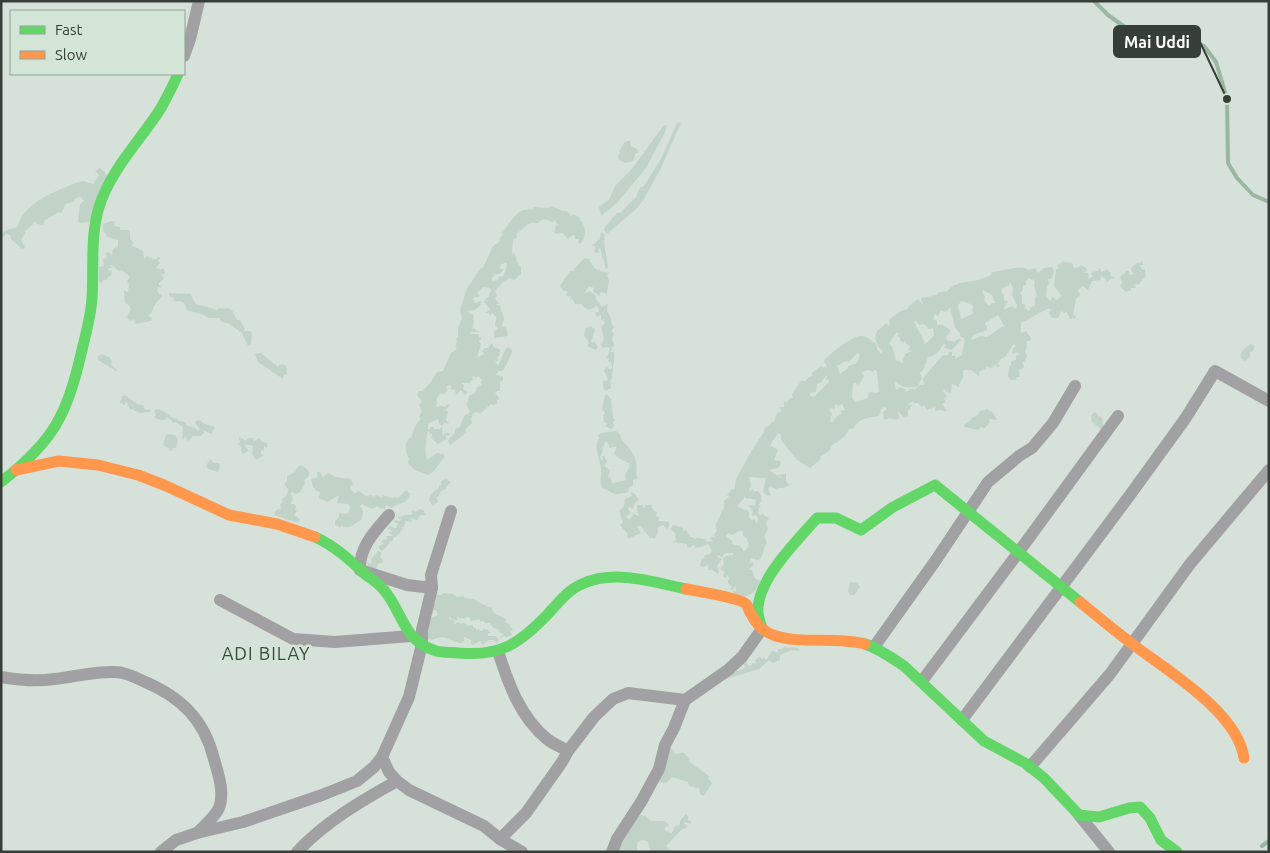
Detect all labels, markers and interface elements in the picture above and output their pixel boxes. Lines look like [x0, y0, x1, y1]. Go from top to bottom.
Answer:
legend [10, 10, 185, 75]
text: Fast [55, 21, 83, 38]
callout: Mai Uddi [1114, 26, 1200, 57]
text: Mai Uddi [1124, 33, 1190, 51]
text: Slow [55, 46, 88, 63]
district label: ADI BILAY [222, 643, 310, 663]

